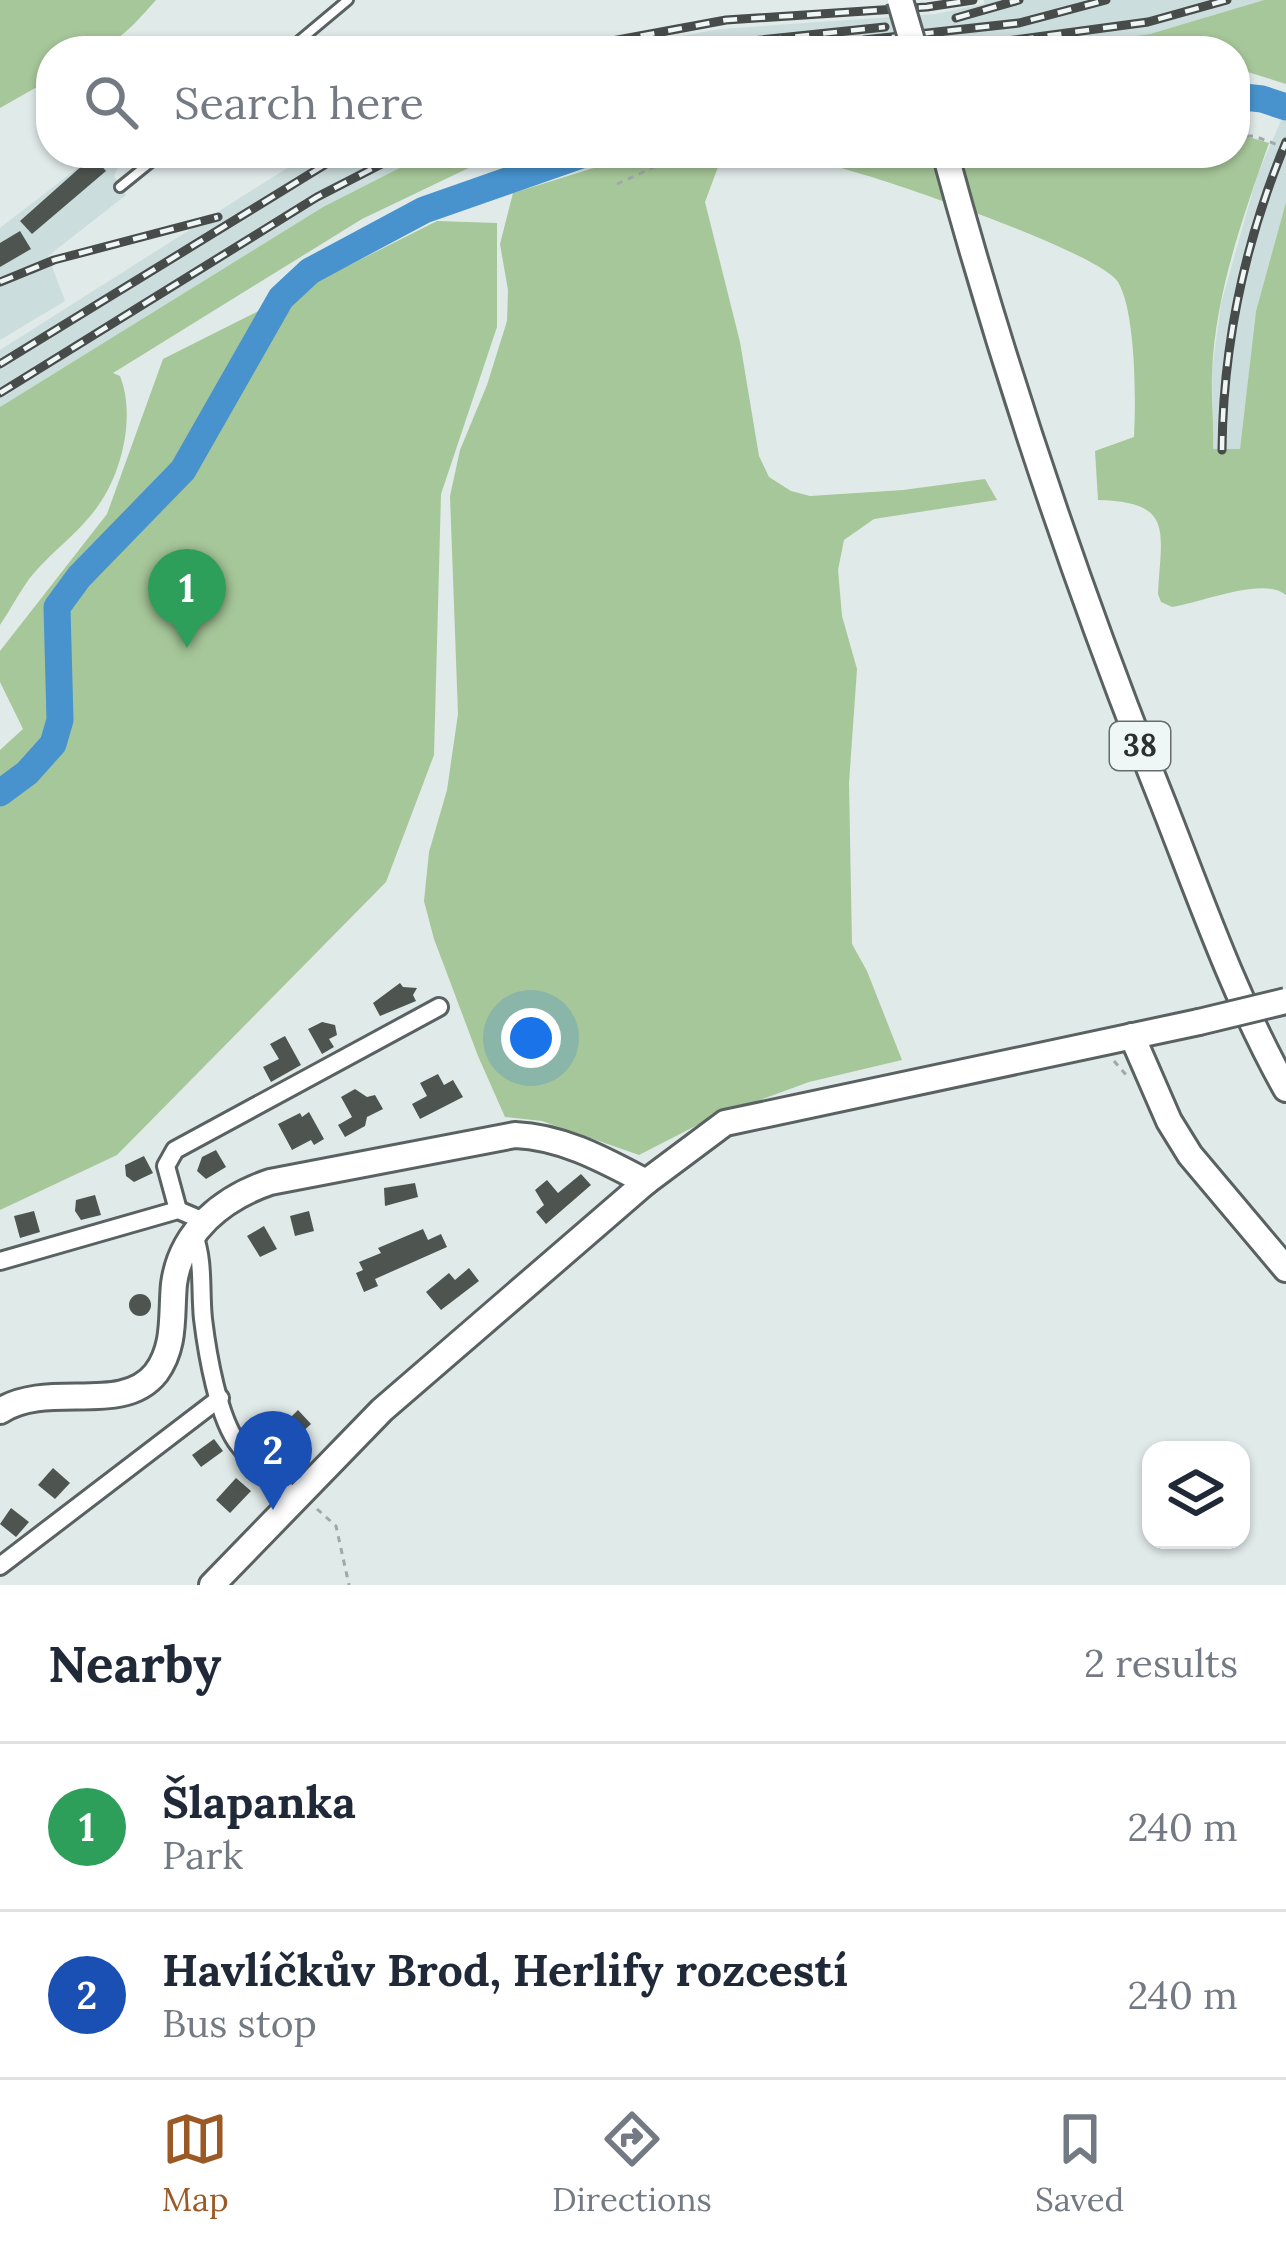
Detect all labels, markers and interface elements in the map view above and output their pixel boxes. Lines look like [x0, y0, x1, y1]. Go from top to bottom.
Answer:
search box [36, 36, 1250, 168]
icon: search [78, 69, 144, 135]
text: Search here [174, 74, 424, 131]
pin: 1 [148, 549, 226, 648]
road number: 38 [1110, 722, 1170, 770]
your location [501, 1008, 561, 1068]
pin: 2 [234, 1411, 312, 1510]
map controls [1142, 1441, 1250, 1549]
button: layers [1142, 1441, 1250, 1549]
text: Nearby [48, 1631, 221, 1696]
text: 2 results [1084, 1638, 1238, 1688]
text: Šlapanka [162, 1773, 356, 1830]
text: 1 [79, 1802, 95, 1852]
text: 240 m [1127, 1802, 1238, 1852]
text: Park [162, 1830, 243, 1880]
text: Havlíčkův Brod, Herlify rozcestí [162, 1941, 848, 1998]
text: 2 [77, 1970, 97, 2020]
text: 240 m [1127, 1970, 1238, 2020]
text: Bus stop [162, 1998, 317, 2048]
tab: Map [162, 2106, 229, 2220]
tab: Directions [552, 2106, 712, 2220]
tab: Saved [1035, 2106, 1124, 2220]

